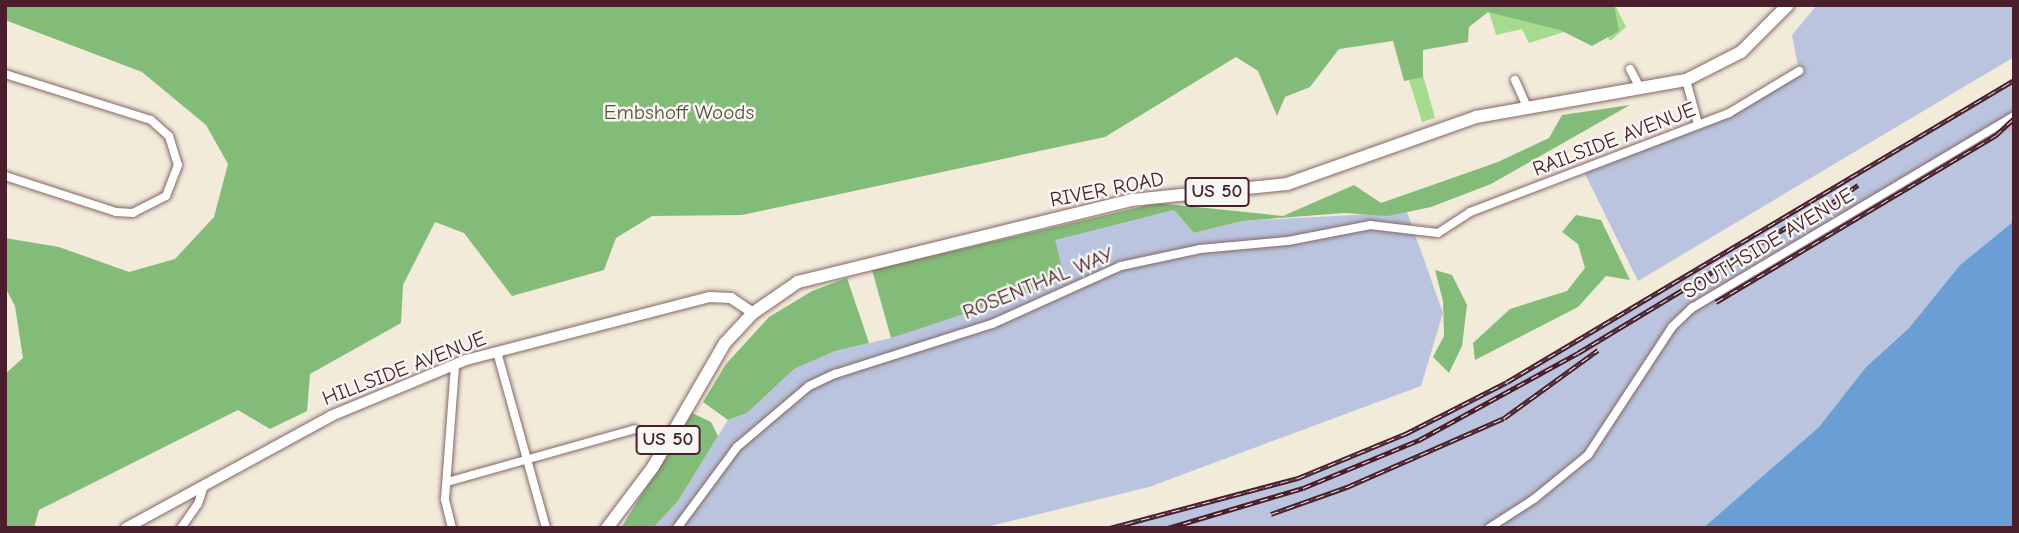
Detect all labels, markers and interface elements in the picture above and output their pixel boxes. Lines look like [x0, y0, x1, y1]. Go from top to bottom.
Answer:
street label: RAILSIDE AVENUE [1529, 96, 1699, 182]
park label: Embshoff Woods [604, 99, 754, 125]
street label: RIVER ROAD [1048, 166, 1166, 212]
road number: US 50 [1184, 176, 1250, 208]
street label: SOUTHSIDE AVENUE [1678, 182, 1858, 304]
street label: ROSENTHAL WAY [959, 241, 1117, 325]
street label: HILLSIDE AVENUE [319, 325, 489, 411]
road number: US 50 [635, 424, 701, 456]

